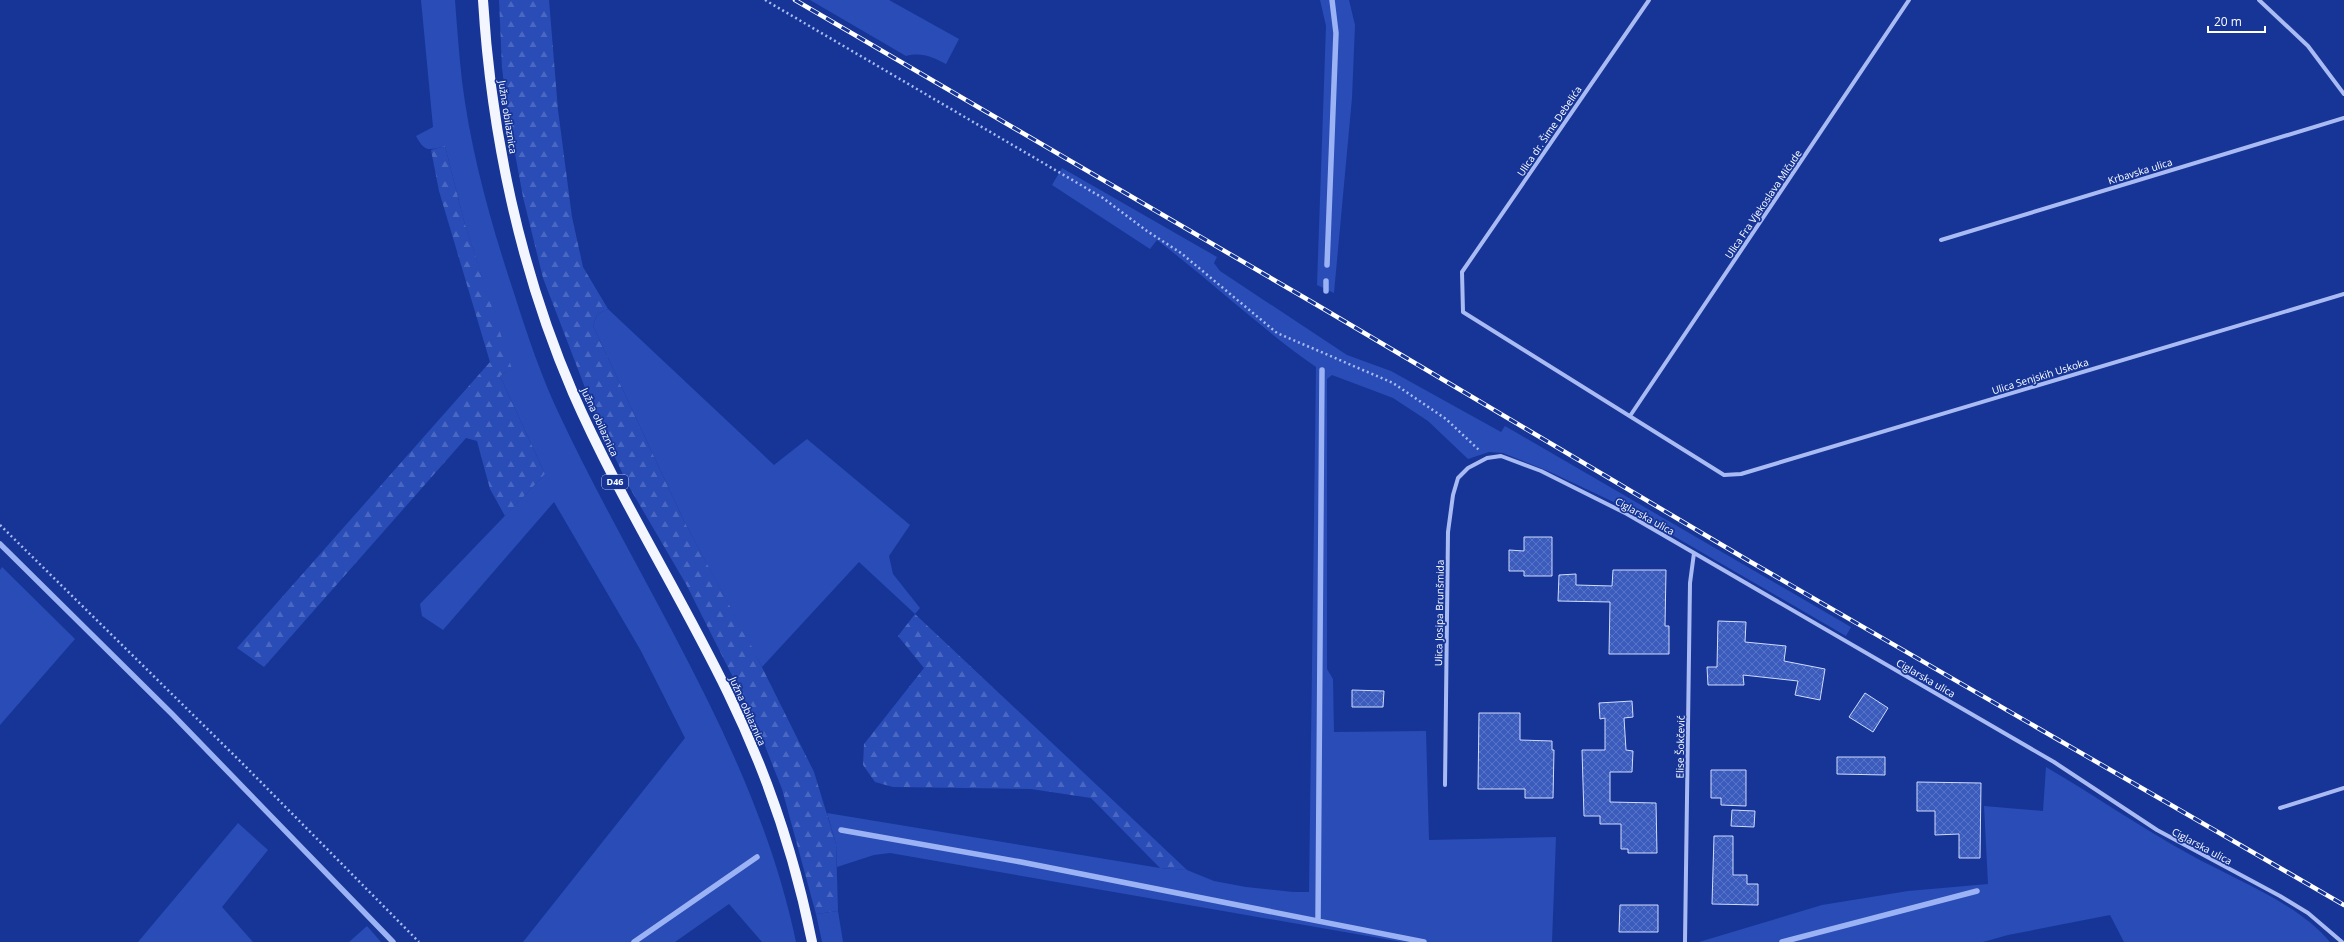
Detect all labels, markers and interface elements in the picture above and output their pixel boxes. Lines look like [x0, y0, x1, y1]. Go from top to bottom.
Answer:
scale bar [2208, 8, 2265, 34]
text: 20 m [2214, 13, 2242, 30]
street label: Južna obilaznica [495, 78, 521, 155]
street label: Ulica dr. Šime Debelića [1514, 83, 1584, 179]
street label: Ulica Fra Vjekoslava Mičude [1721, 147, 1805, 261]
street label: Krbavska ulica [2106, 155, 2174, 187]
street label: Ulica Senjskih Uskoka [1990, 355, 2090, 397]
street label: Južna obilaznica [578, 384, 622, 459]
road number: D46 [602, 475, 628, 489]
street label: Ciglarska ulica [1613, 494, 1677, 538]
street label: Ulica Josipa Brunšmida [1431, 560, 1447, 666]
street label: Ciglarska ulica [1894, 655, 1958, 701]
street label: Južna obilaznica [726, 673, 769, 748]
street label: Elise Šokčević [1672, 715, 1688, 779]
street label: Ciglarska ulica [2170, 824, 2234, 868]

